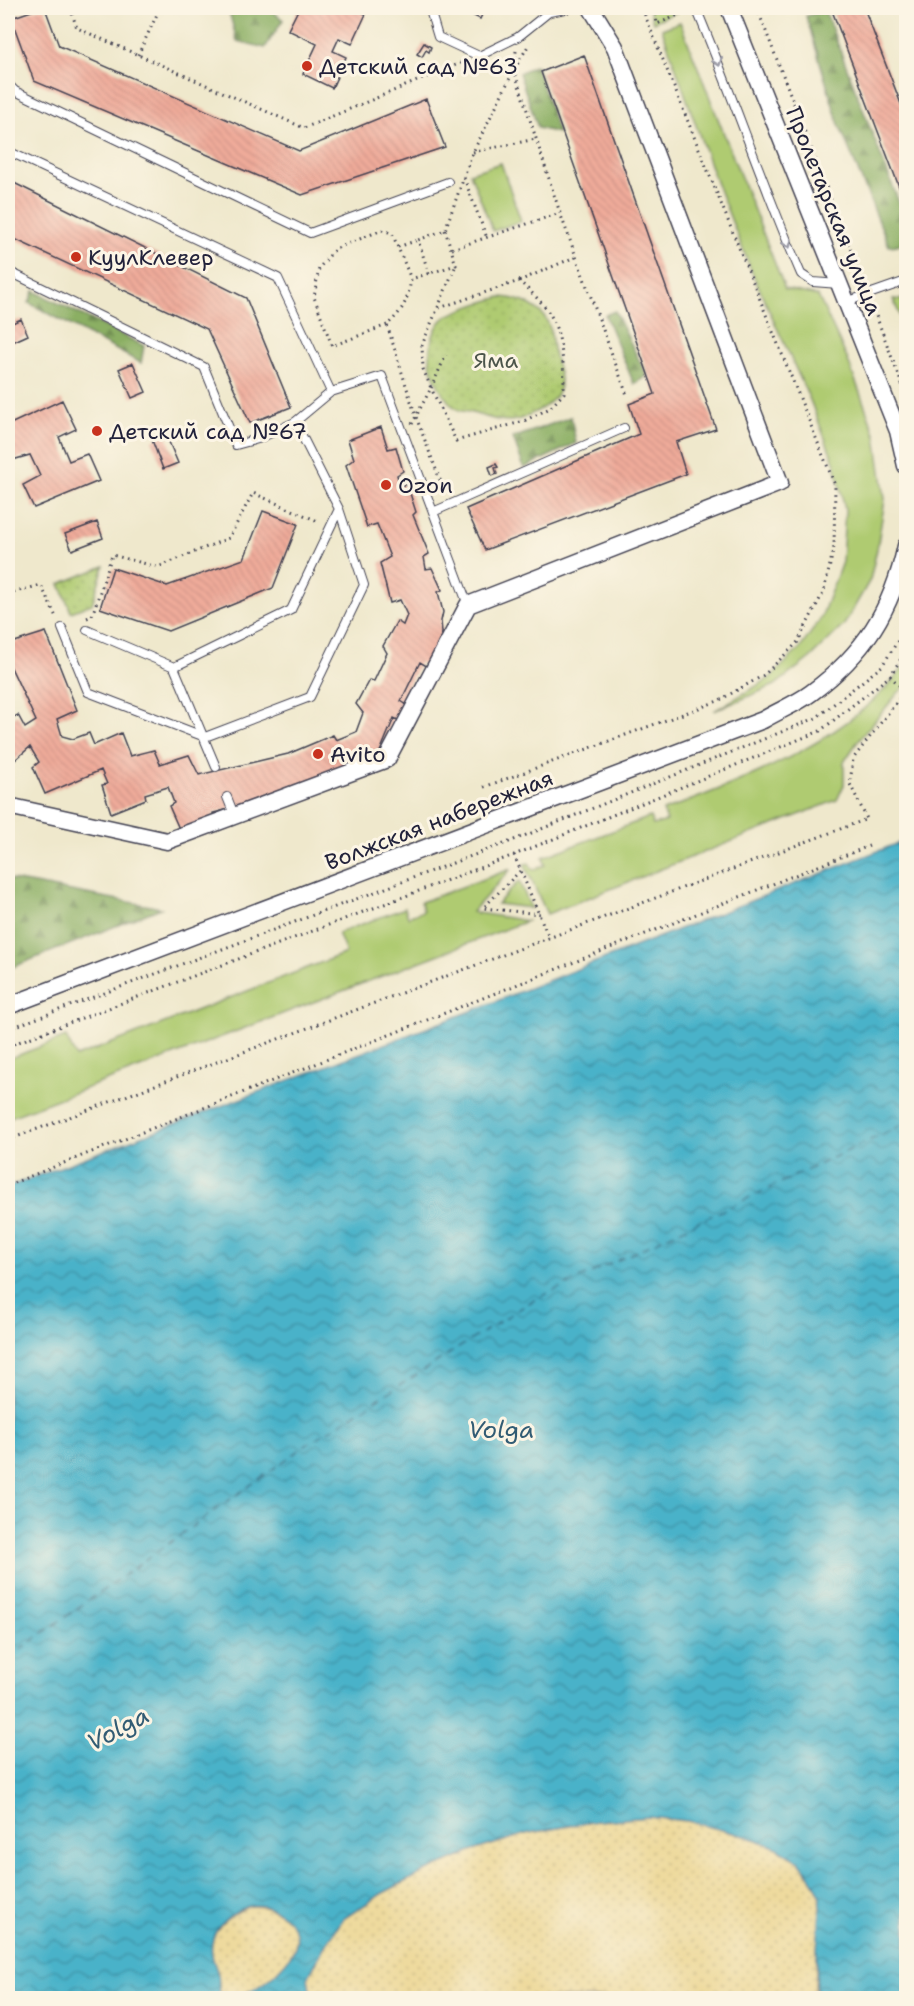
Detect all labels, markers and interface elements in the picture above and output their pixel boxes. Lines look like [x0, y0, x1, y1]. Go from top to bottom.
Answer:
place label: Детский сад №63 [319, 52, 518, 81]
one-way arrow [711, 55, 723, 66]
marker: Детский сад №63 [300, 59, 314, 73]
street label: Пролетарская улица [779, 102, 889, 320]
one-way arrow [781, 237, 793, 248]
place label: КуулКлевер [88, 243, 214, 272]
marker: КуулКлевер [69, 250, 83, 264]
park label: Яма [474, 346, 518, 375]
place label: Детский сад №67 [109, 417, 307, 446]
marker: Детский сад №67 [90, 424, 104, 438]
place label: Ozon [398, 471, 453, 500]
marker: Ozon [379, 478, 393, 492]
place label: Avito [330, 740, 386, 769]
marker: Avito [311, 747, 325, 761]
street label: Волжская набережная [321, 763, 557, 877]
water label: Volga [468, 1414, 534, 1446]
water label: Volga [81, 1699, 155, 1759]

